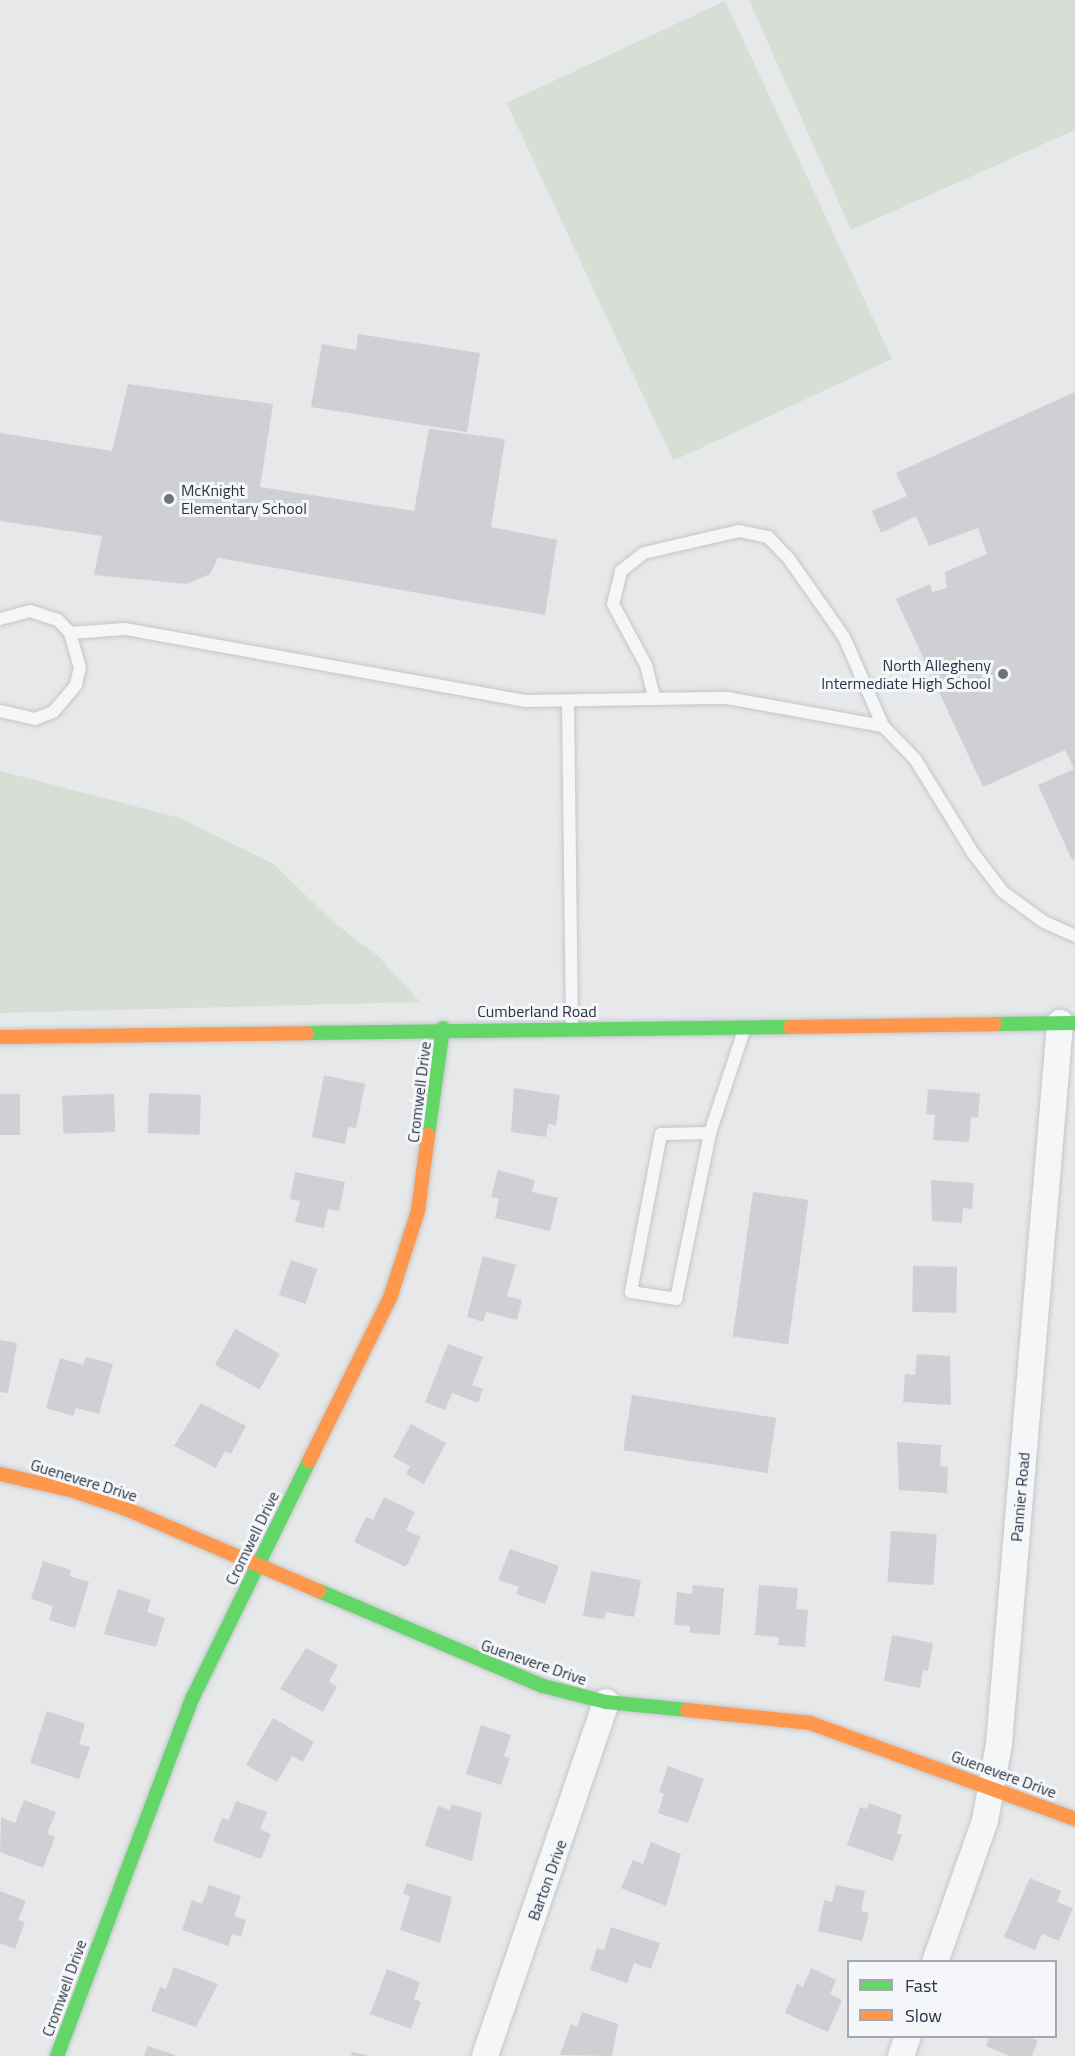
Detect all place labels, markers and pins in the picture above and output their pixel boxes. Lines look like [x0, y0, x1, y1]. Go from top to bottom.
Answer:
place label: McKnight Elementary School [181, 480, 307, 518]
marker: McKnight Elementary School [162, 492, 176, 506]
place label: North Allegheny Intermediate High School [821, 655, 991, 693]
marker: North Allegheny Intermediate High School [996, 667, 1010, 681]

